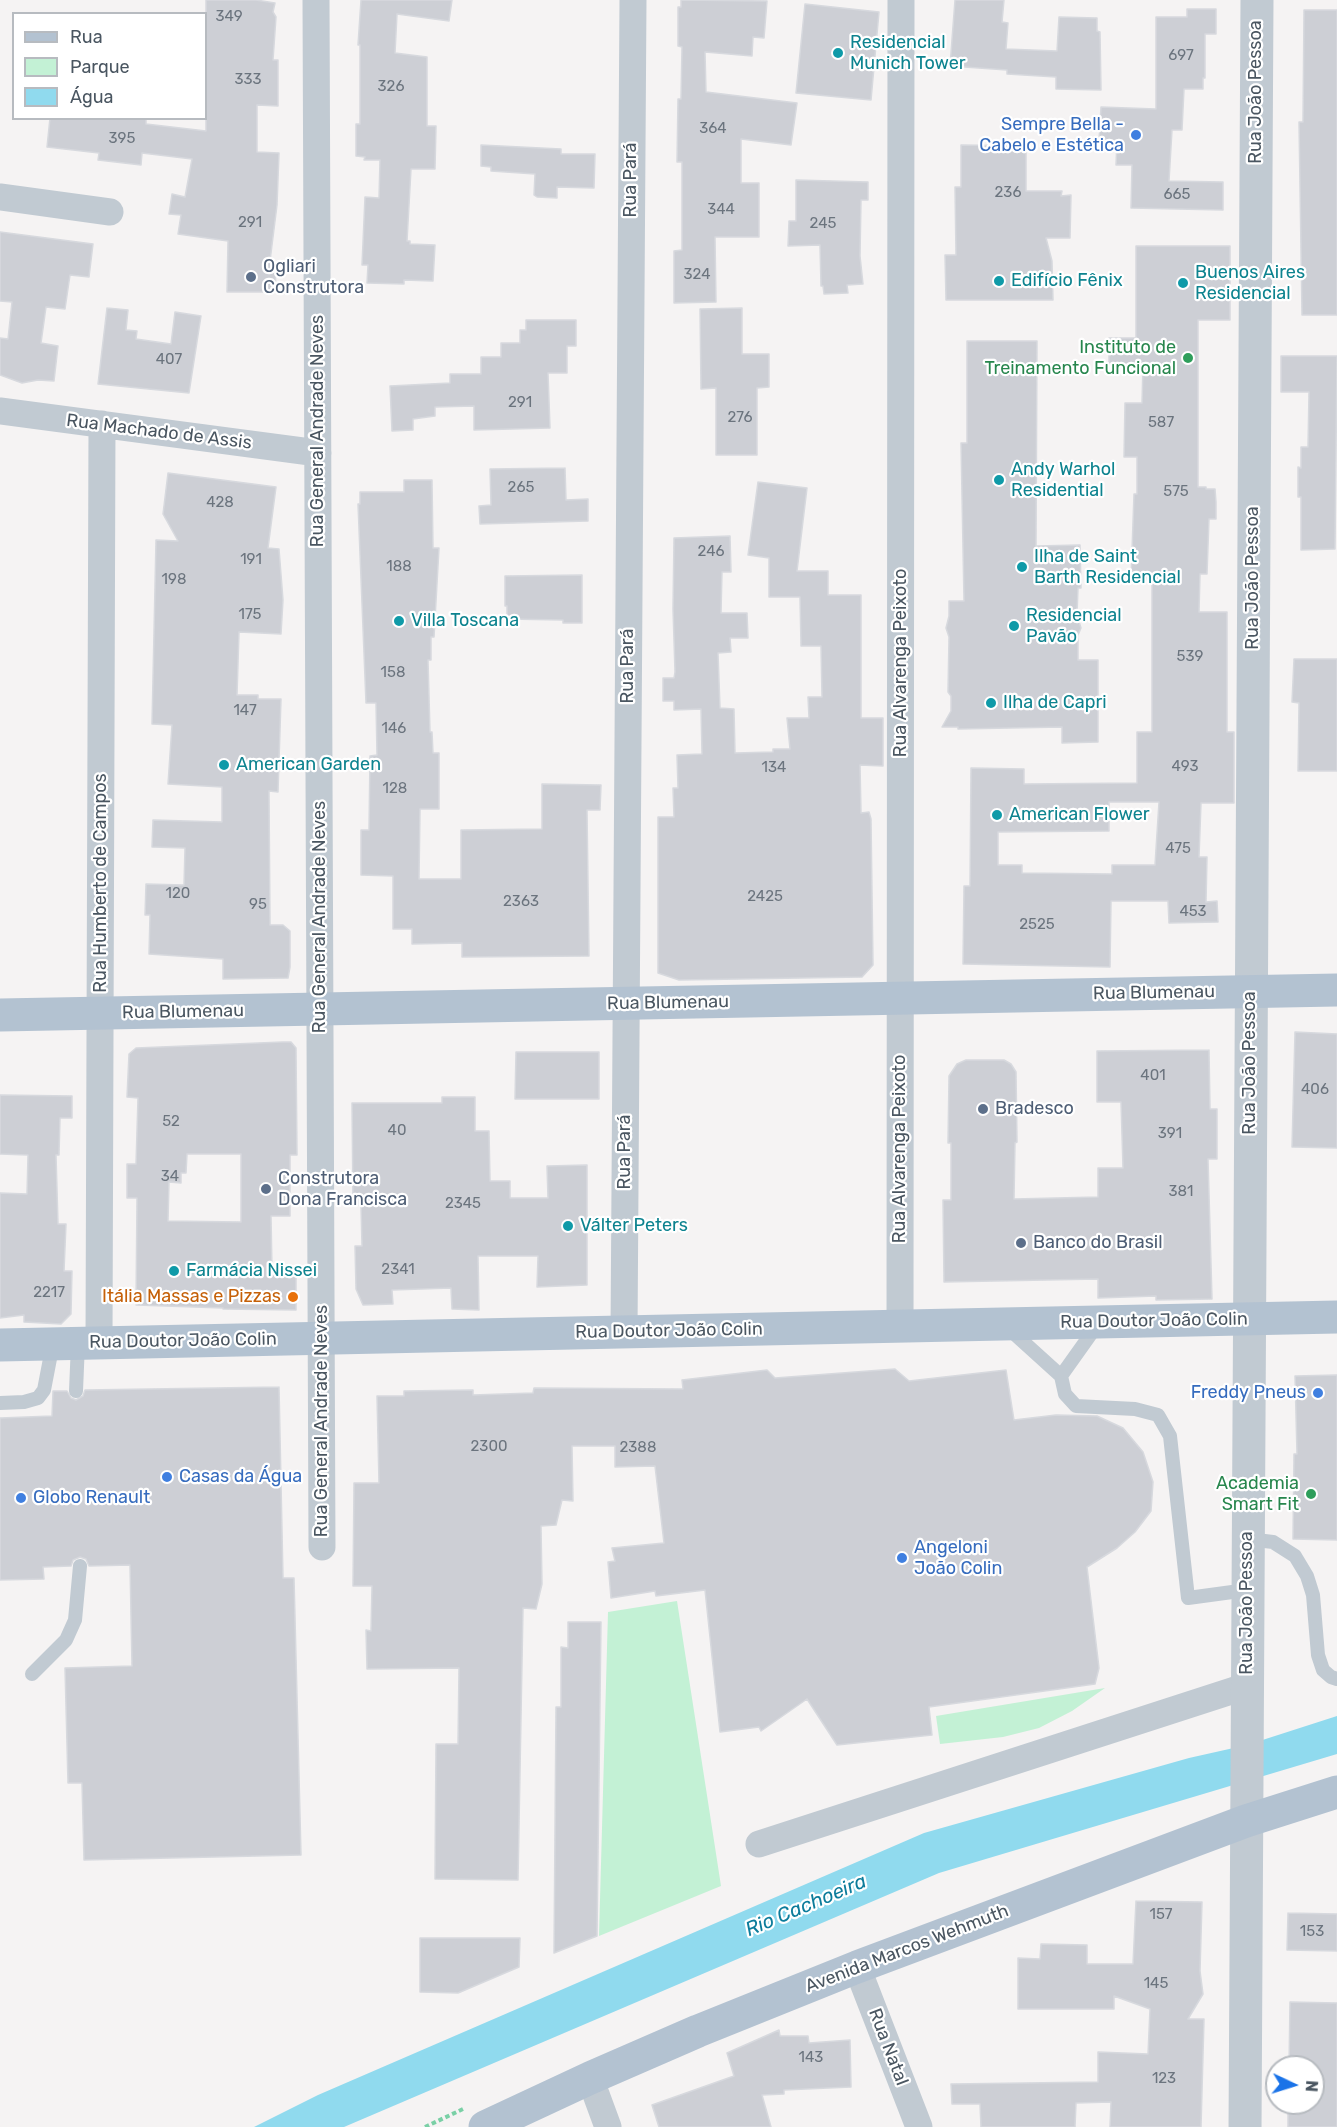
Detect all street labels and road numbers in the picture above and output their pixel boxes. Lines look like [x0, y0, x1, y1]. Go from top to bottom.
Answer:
street label: Rua João Pessoa [1245, 20, 1267, 164]
street label: Rua Pará [620, 143, 642, 217]
street label: Rua General Andrade Neves [307, 315, 329, 547]
street label: Rua Machado de Assis [65, 410, 253, 454]
street label: Rua João Pessoa [1242, 506, 1264, 650]
street label: Rua Alvarenga Peixoto [890, 569, 912, 757]
street label: Rua Pará [617, 629, 639, 703]
street label: Rua Humberto de Campos [90, 773, 112, 993]
street label: Rua General Andrade Neves [309, 801, 331, 1033]
street label: Rua Blumenau [1093, 981, 1215, 1005]
street label: Rua Blumenau [607, 991, 729, 1015]
street label: Rua João Pessoa [1239, 991, 1261, 1135]
street label: Rua Blumenau [122, 1000, 244, 1024]
street label: Rua Alvarenga Peixoto [889, 1055, 911, 1243]
street label: Rua Pará [614, 1115, 636, 1189]
street label: Rua General Andrade Neves [311, 1305, 333, 1537]
street label: Rua Doutor João Colin [1060, 1309, 1248, 1333]
street label: Rua Doutor João Colin [575, 1319, 763, 1343]
street label: Rua Doutor João Colin [89, 1329, 277, 1353]
street label: Rua João Pessoa [1236, 1531, 1258, 1675]
street label: Avenida Marcos Wehmuth [802, 1900, 1012, 1998]
street label: Rua Natal [863, 2005, 913, 2089]

